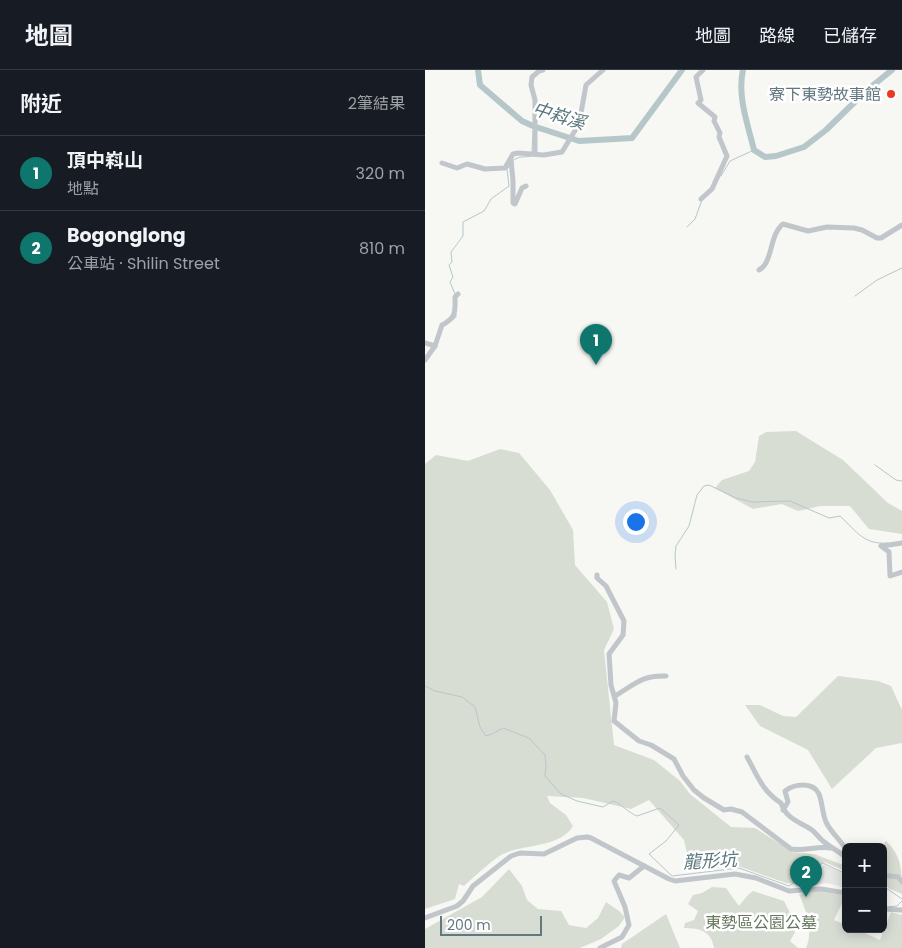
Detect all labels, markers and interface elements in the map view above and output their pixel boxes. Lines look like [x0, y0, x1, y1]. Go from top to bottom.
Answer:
text: 地圖 [25, 19, 73, 52]
text: 地圖 [695, 23, 731, 48]
text: 路線 [759, 23, 795, 48]
text: 已儲存 [823, 23, 877, 48]
place label: 寮下東勢故事館 [769, 83, 881, 106]
marker: 寮下東勢故事館 [885, 88, 897, 100]
text: 附近 [20, 89, 62, 118]
text: 2筆結果 [348, 92, 405, 115]
water label: 中嵙溪 [530, 96, 591, 136]
text: 頂中嵙山 [67, 147, 143, 174]
text: 1 [33, 162, 39, 185]
text: 320 m [356, 162, 405, 185]
text: 地點 [67, 177, 99, 200]
text: Bogonglong [67, 222, 186, 249]
text: 2 [31, 237, 41, 260]
text: 810 m [359, 237, 405, 260]
text: 公車站 · Shilin Street [67, 252, 220, 275]
pin: 1 [580, 324, 612, 365]
your location [623, 509, 649, 535]
map controls [842, 843, 887, 933]
button: + [842, 843, 887, 888]
water label: 龍形坑 [682, 846, 741, 874]
pin: 2 [790, 856, 822, 897]
button: − [842, 888, 887, 933]
park label: 東勢區公園公墓 [705, 911, 817, 934]
scale bar [440, 913, 543, 936]
text: 200 m [447, 915, 491, 935]

